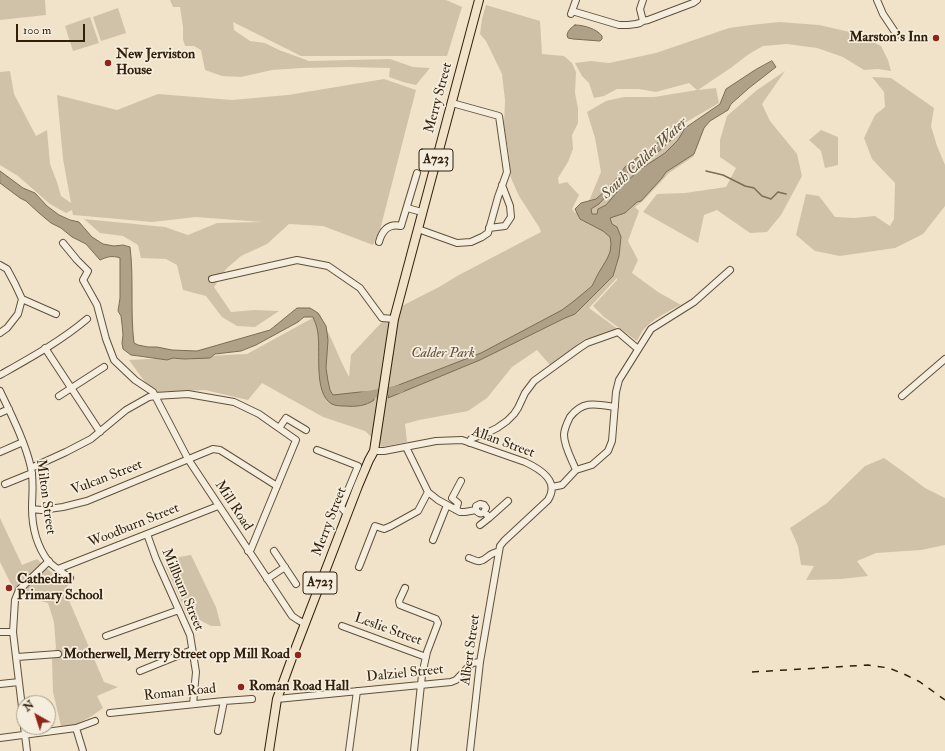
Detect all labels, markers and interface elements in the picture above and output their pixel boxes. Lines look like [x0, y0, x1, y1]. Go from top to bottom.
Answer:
scale bar [18, 16, 87, 42]
text: 100 m [23, 23, 51, 38]
place label: Marston's Inn [849, 30, 928, 46]
marker: Marston's Inn [931, 33, 941, 43]
place label: New Jerviston House [116, 47, 195, 80]
marker: New Jerviston House [103, 58, 113, 68]
street label: Merry Street [422, 61, 456, 135]
water label: South Calder Water [598, 115, 692, 203]
road number: A723 [419, 149, 453, 171]
park label: Calder Park [411, 346, 475, 362]
street label: Allan Street [469, 424, 537, 462]
street label: Vulcan Street [69, 457, 145, 499]
street label: Milton Street [31, 458, 59, 536]
street label: Mill Road [211, 478, 255, 534]
street label: Merry Street [309, 485, 351, 559]
street label: Woodburn Street [86, 500, 182, 552]
street label: Millburn Street [157, 546, 207, 634]
place label: Cathedral Primary School [17, 572, 103, 604]
road number: A723 [303, 572, 337, 594]
marker: Cathedral Primary School [4, 583, 14, 593]
street label: Leslie Street [352, 610, 424, 650]
street label: Albert Street [458, 613, 484, 687]
place label: Motherwell, Merry Street opp Mill Road [63, 647, 290, 663]
marker: Motherwell, Merry Street opp Mill Road [293, 650, 303, 660]
street label: Dalziel Street [366, 662, 444, 686]
place label: Roman Road Hall [249, 679, 349, 695]
street label: Roman Road [143, 681, 217, 705]
marker: Roman Road Hall [236, 682, 246, 692]
north arrow [16, 695, 56, 735]
text: N [21, 698, 37, 714]

